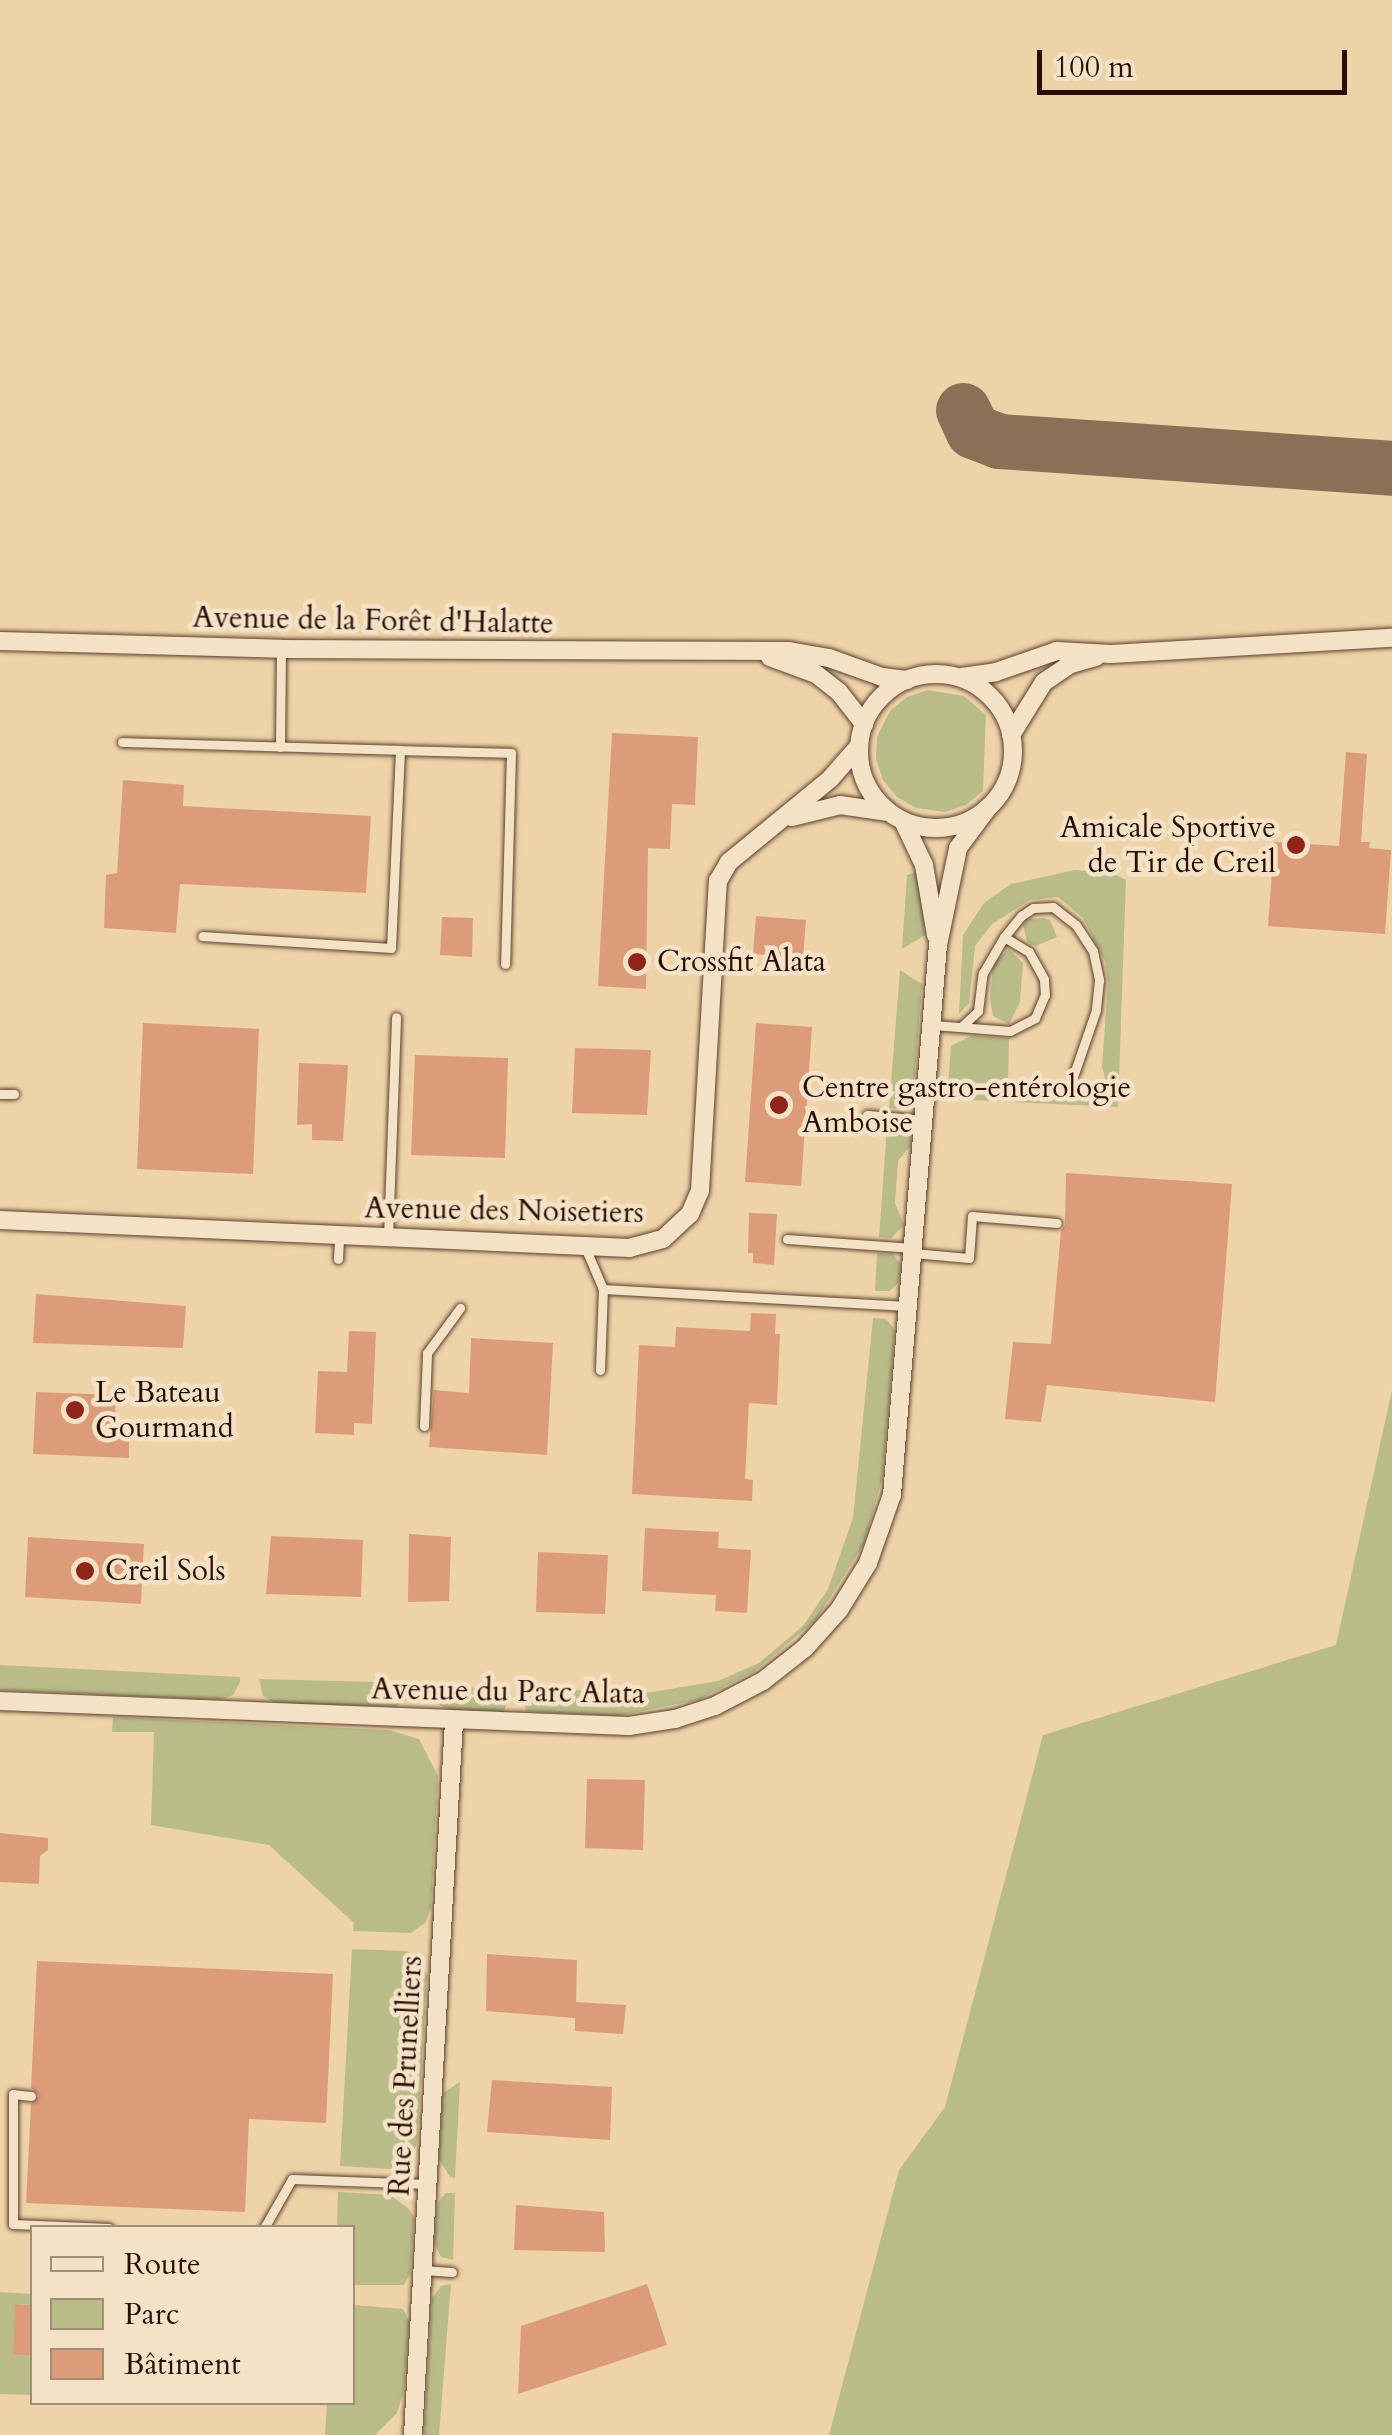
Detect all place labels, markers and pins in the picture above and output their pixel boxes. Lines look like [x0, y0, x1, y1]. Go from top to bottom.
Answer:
place label: Amicale Sportive de Tir de Creil [1060, 810, 1276, 880]
marker: Amicale Sportive de Tir de Creil [1285, 834, 1307, 856]
place label: Crossfit Alata [657, 944, 826, 980]
marker: Crossfit Alata [626, 951, 648, 973]
place label: Centre gastro-entérologie Amboise [802, 1070, 1131, 1140]
marker: Centre gastro-entérologie Amboise [766, 1092, 792, 1118]
place label: Le Bateau Gourmand [95, 1375, 234, 1446]
marker: Le Bateau Gourmand [64, 1399, 86, 1421]
place label: Creil Sols [105, 1553, 226, 1589]
marker: Creil Sols [74, 1560, 96, 1582]

